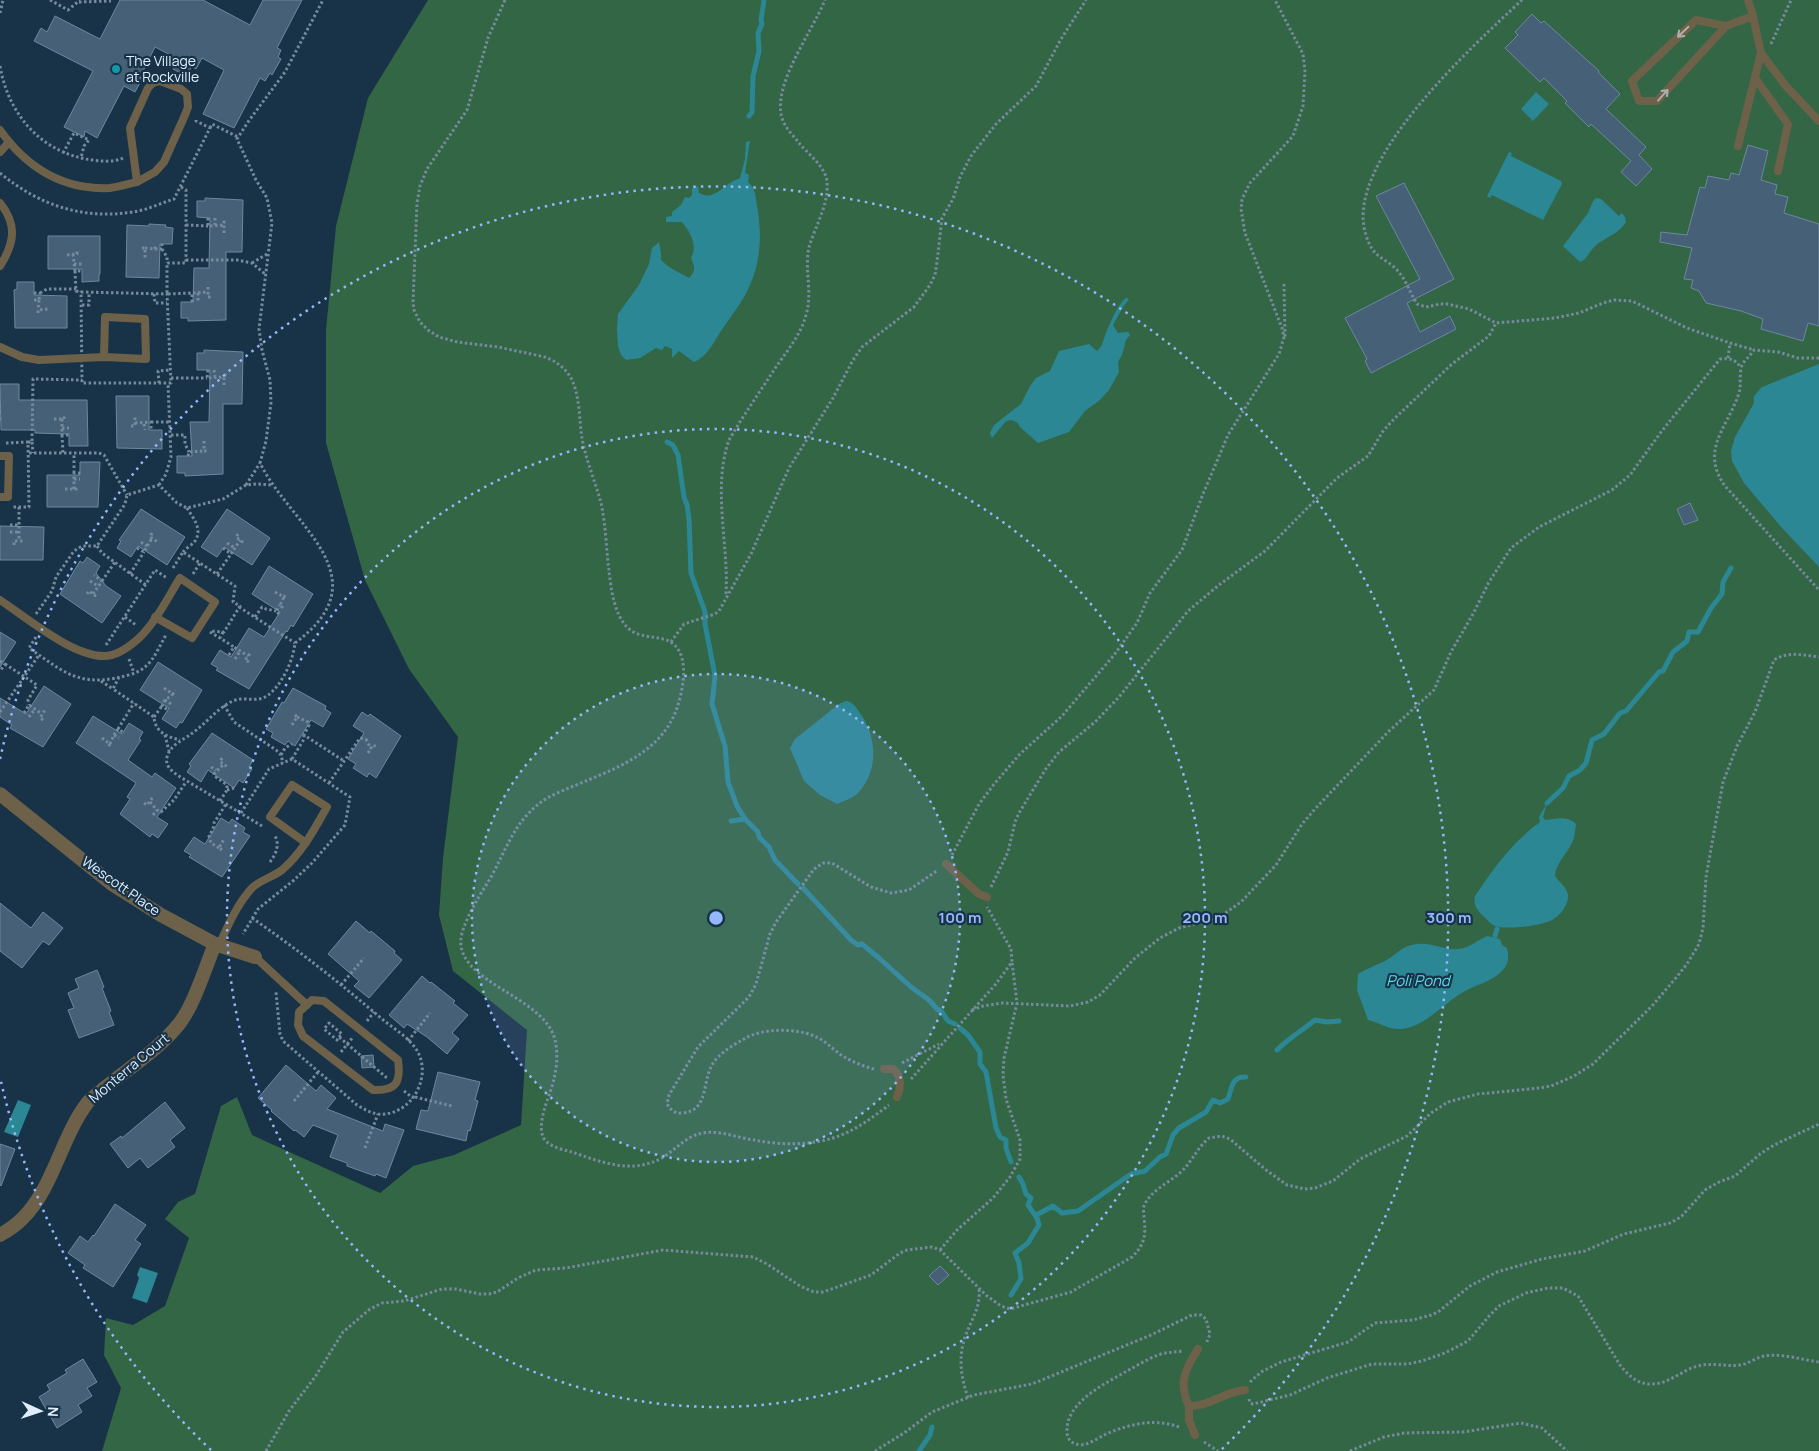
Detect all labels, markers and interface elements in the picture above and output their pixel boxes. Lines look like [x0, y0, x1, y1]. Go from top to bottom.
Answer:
one-way arrow [1676, 26, 1689, 38]
place label: The Village at Rockville [126, 51, 199, 86]
marker: The Village at Rockville [110, 63, 122, 75]
one-way arrow [1657, 88, 1669, 101]
street label: Wescott Place [78, 851, 164, 920]
text: 100 m [939, 907, 981, 928]
text: 200 m [1182, 907, 1228, 928]
text: 300 m [1427, 907, 1471, 928]
centre of rings [707, 909, 725, 927]
water label: Poli Pond [1386, 970, 1452, 991]
street label: Monterra Court [84, 1028, 173, 1107]
north arrow [15, 1386, 65, 1436]
text: N [44, 1406, 63, 1417]

